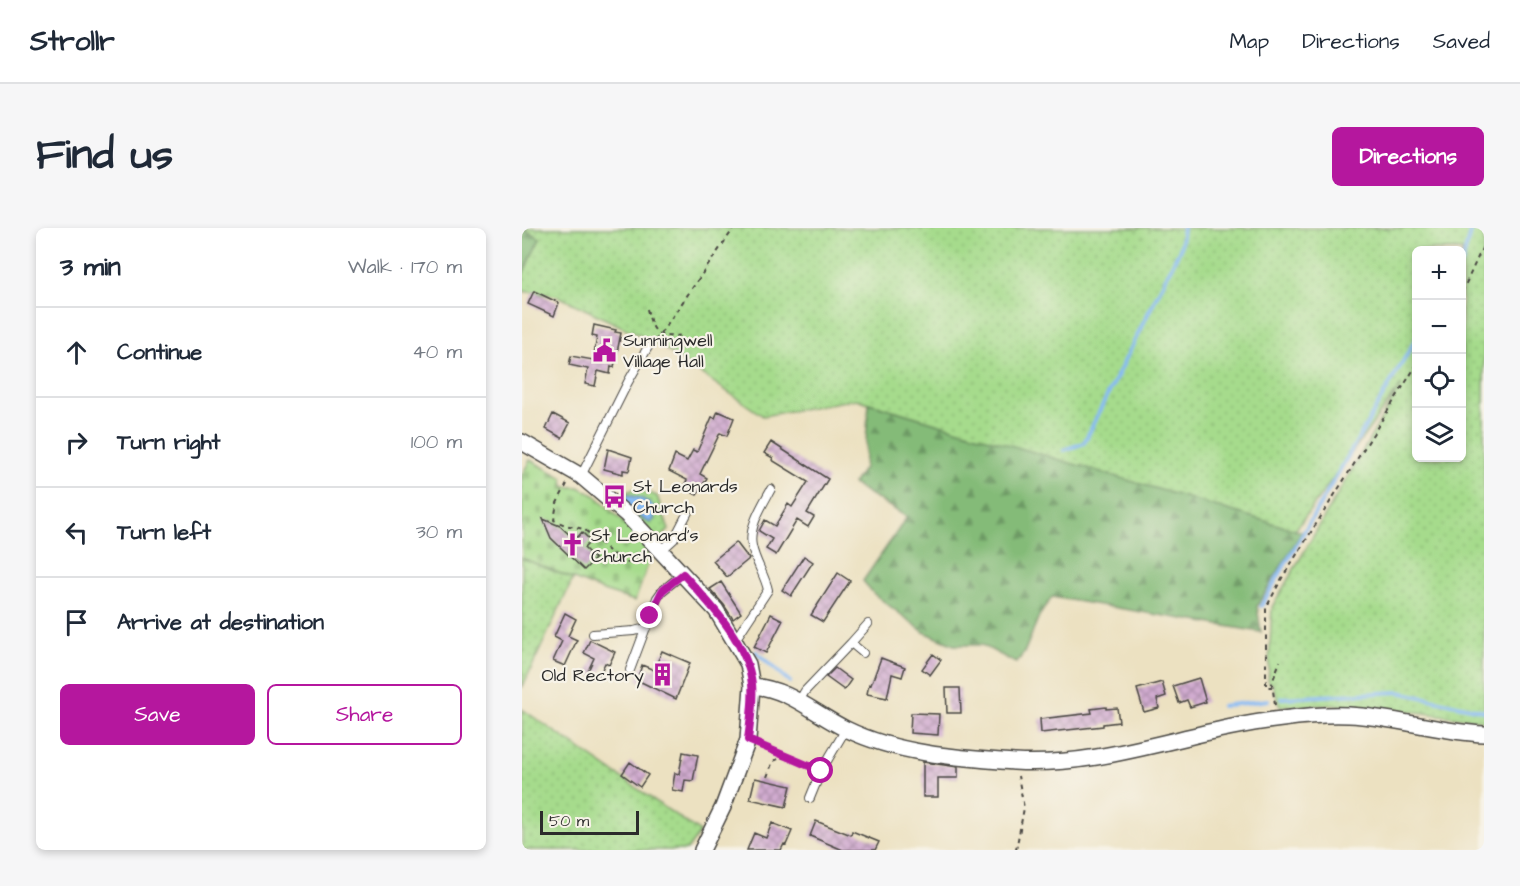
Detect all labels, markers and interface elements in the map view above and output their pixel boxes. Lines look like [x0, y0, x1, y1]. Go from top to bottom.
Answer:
text: Strollr [30, 22, 115, 61]
text: Map [1229, 27, 1269, 56]
text: Directions [1302, 27, 1400, 56]
text: Saved [1433, 27, 1490, 56]
text: Find us [36, 127, 173, 185]
button: Directions [1332, 127, 1484, 186]
map controls [1412, 246, 1466, 462]
button: + [1412, 246, 1466, 300]
text: 3 min [60, 249, 121, 285]
text: Walk · 170 m [348, 253, 462, 281]
button: − [1412, 300, 1466, 354]
place label: Sunningwell Village Hall [623, 328, 713, 375]
icon: ahead [60, 336, 93, 369]
text: Continue [117, 337, 202, 368]
public building icon: Sunningwell Village Hall [592, 337, 618, 363]
text: 40 m [412, 338, 462, 366]
button: locate [1412, 354, 1466, 408]
button: layers [1412, 408, 1466, 462]
icon: right [60, 426, 93, 459]
text: Turn right [117, 427, 220, 458]
text: 100 m [411, 428, 462, 456]
place label: St Leonards Church [633, 474, 738, 520]
bus stop icon: St Leonards Church [602, 483, 628, 509]
icon: left [60, 516, 93, 549]
text: Turn left [117, 517, 211, 548]
text: 30 m [416, 518, 462, 546]
place label: St Leonard's Church [591, 523, 699, 569]
church icon: St Leonard's Church [560, 532, 586, 558]
route end [636, 602, 662, 628]
icon: arrive [60, 606, 93, 639]
text: Arrive at destination [117, 607, 324, 638]
building icon: Old Rectory [649, 662, 675, 688]
place label: Old Rectory [542, 663, 644, 689]
button: Save [60, 684, 255, 745]
button: Share [267, 684, 462, 745]
route start [807, 757, 833, 783]
scale bar [540, 808, 639, 836]
text: 50 m [549, 810, 589, 832]

